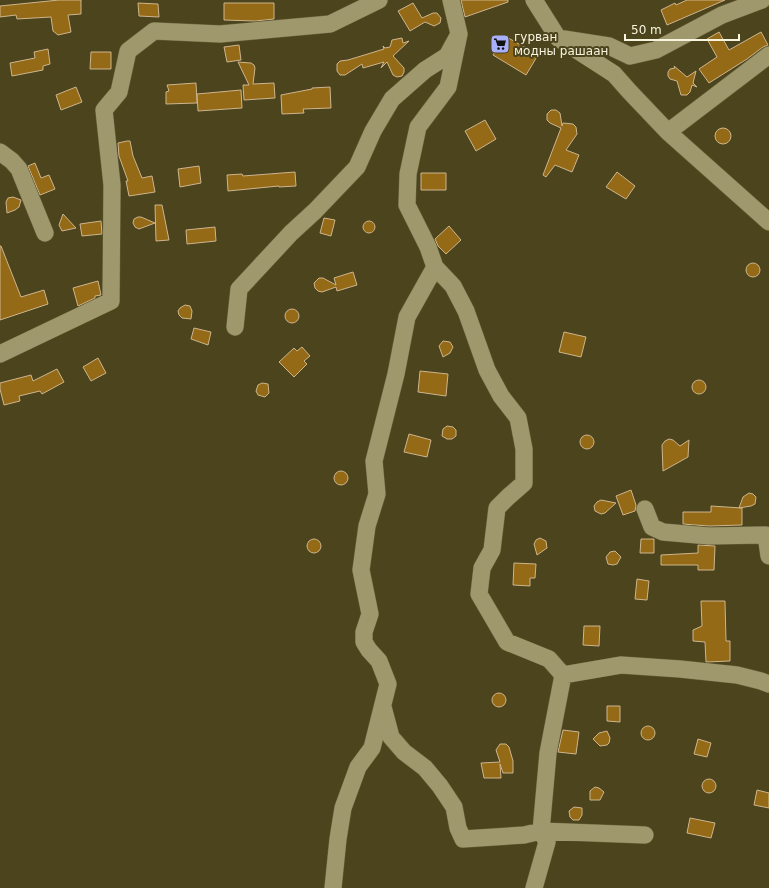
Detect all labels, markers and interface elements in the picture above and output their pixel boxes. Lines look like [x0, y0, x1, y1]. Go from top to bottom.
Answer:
scale bar [625, 16, 739, 42]
text: 50 m [631, 23, 662, 37]
place label: гурван модны рашаан [514, 30, 608, 58]
supermarket icon: гурван модны рашаан [489, 33, 511, 55]

